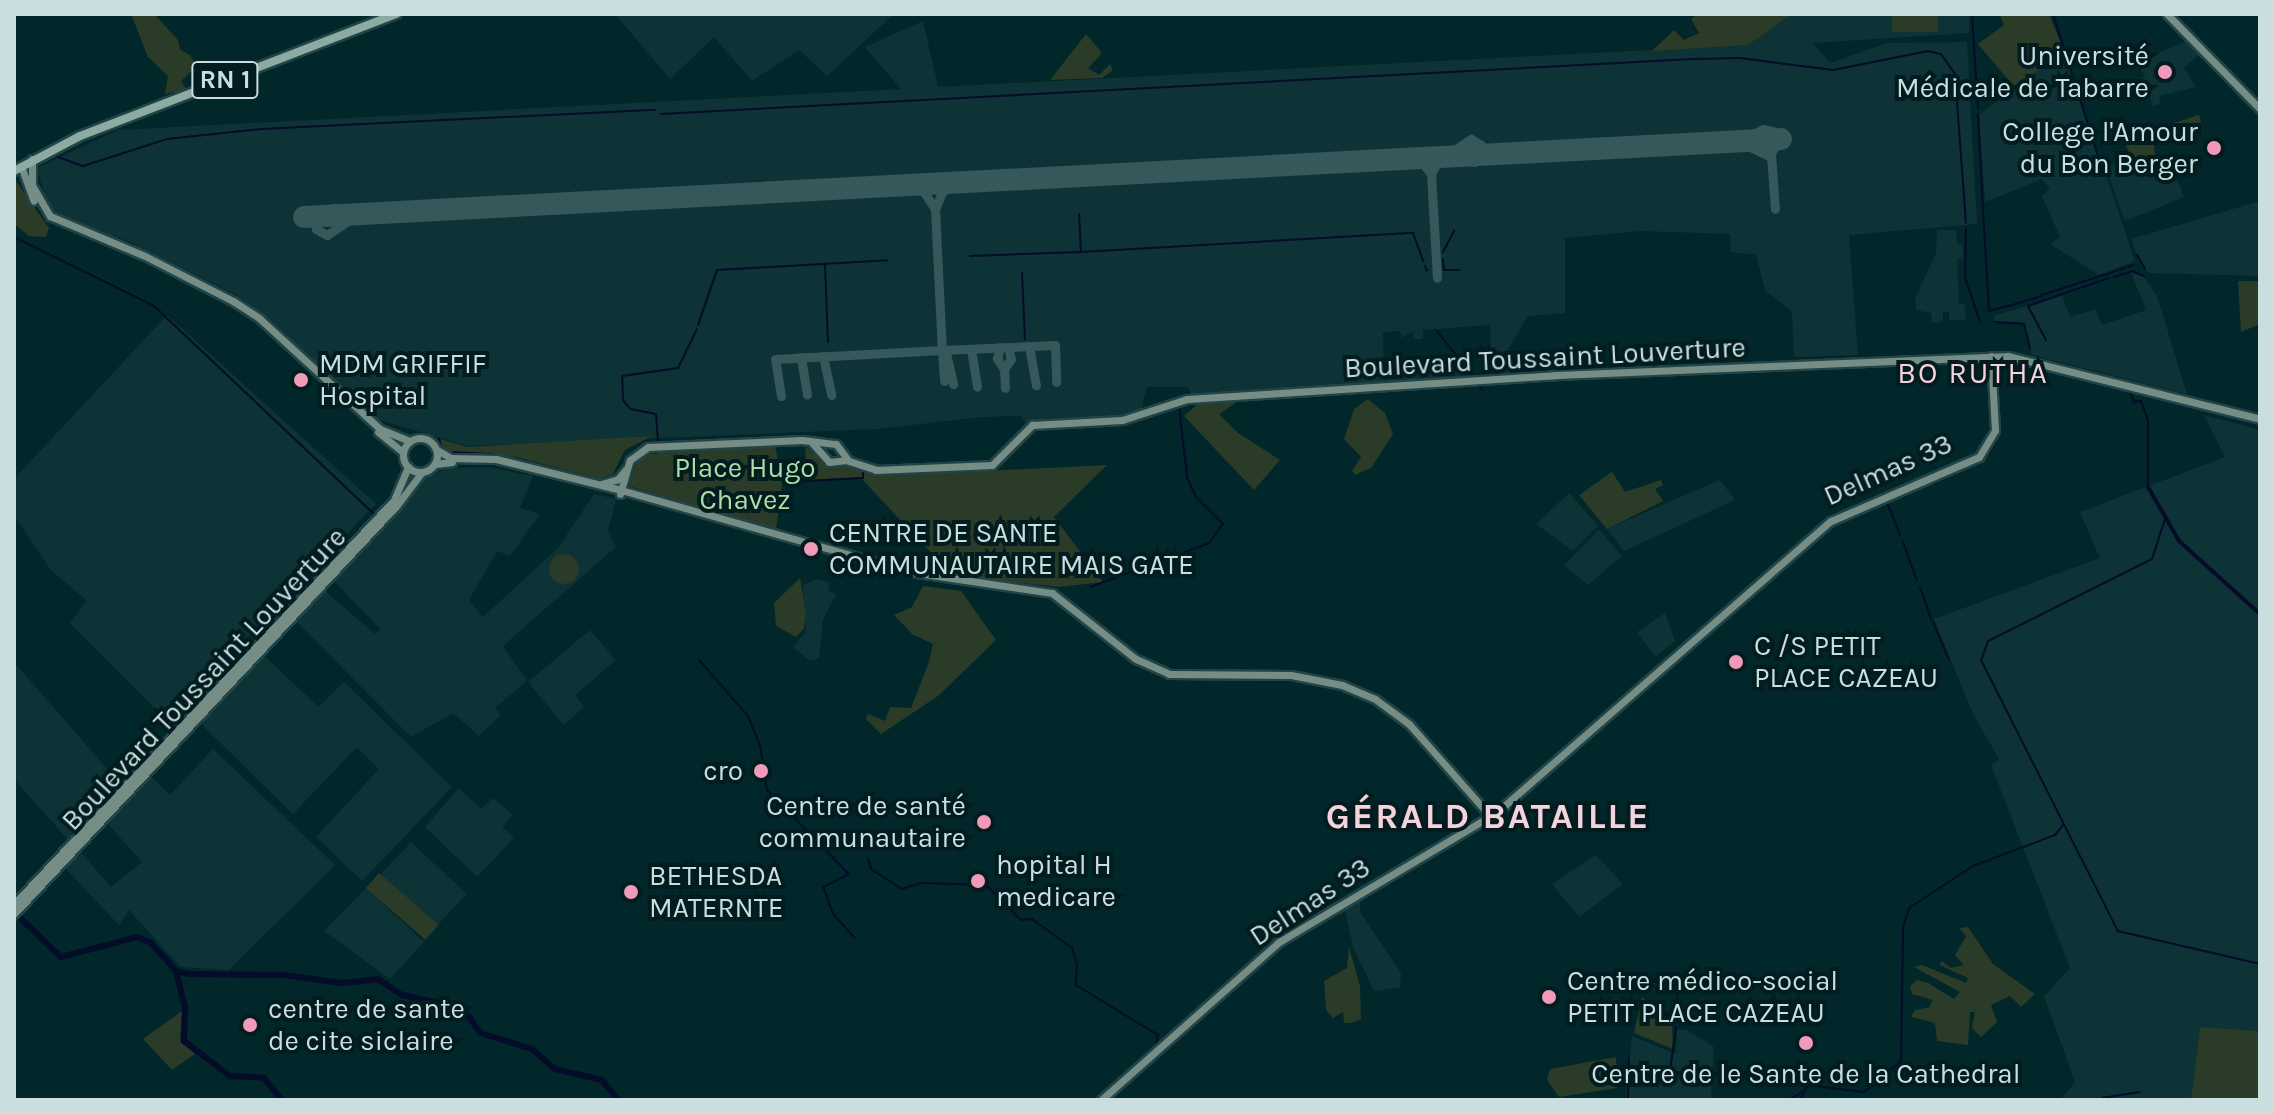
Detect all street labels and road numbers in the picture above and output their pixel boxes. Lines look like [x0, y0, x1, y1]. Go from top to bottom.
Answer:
road number: RN 1 [191, 58, 259, 102]
street label: Boulevard Toussaint Louverture [1343, 331, 1747, 385]
street label: Delmas 33 [1819, 427, 1957, 513]
street label: Boulevard Toussaint Louverture [55, 521, 353, 837]
street label: Delmas 33 [1244, 851, 1376, 953]

